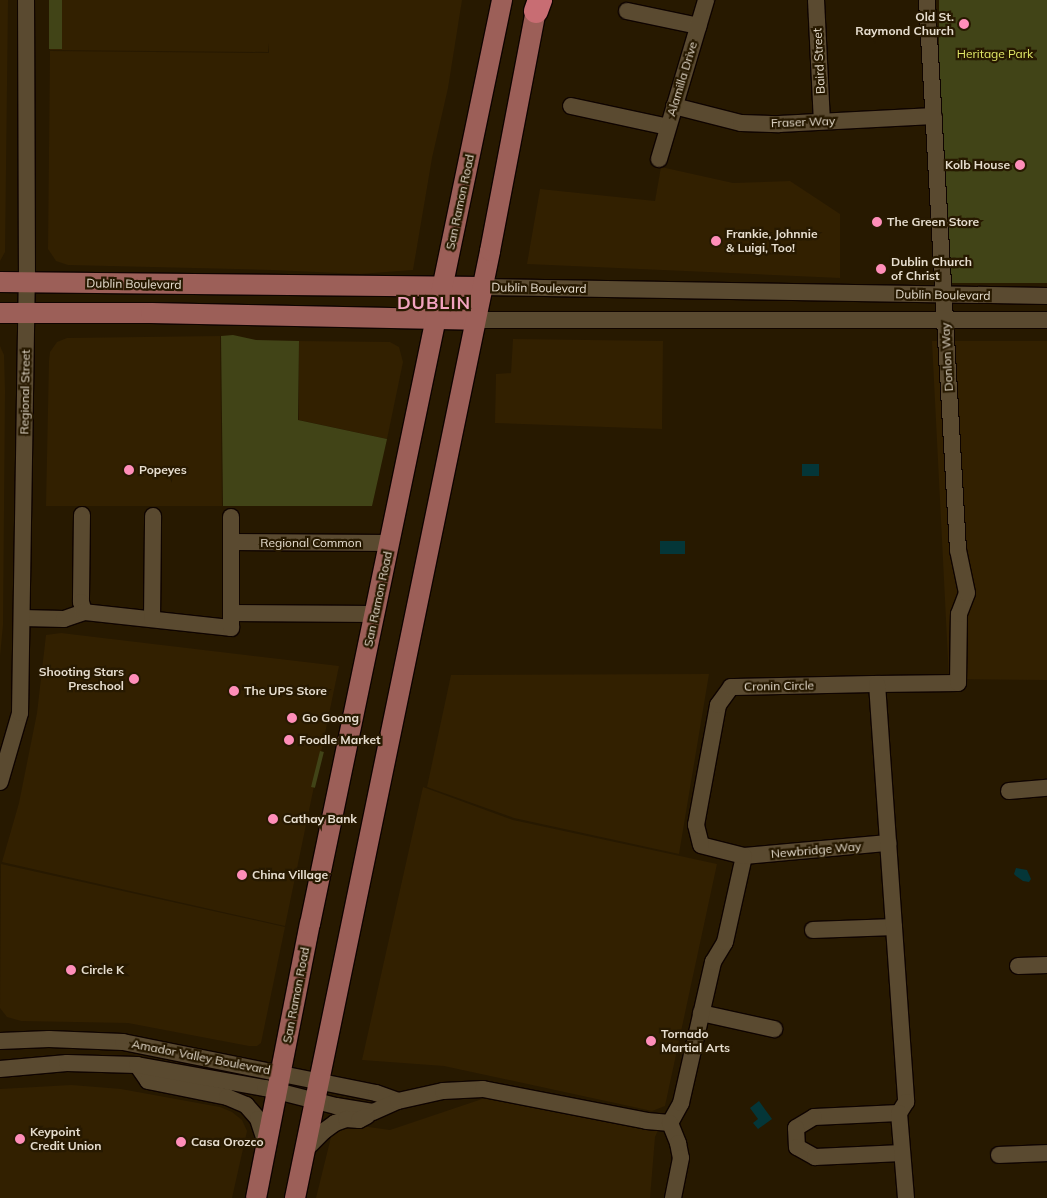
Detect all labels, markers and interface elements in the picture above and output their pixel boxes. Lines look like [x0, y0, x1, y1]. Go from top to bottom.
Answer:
place label: Old St. Raymond Church [855, 10, 954, 38]
marker: Old St. Raymond Church [958, 18, 970, 30]
street label: Baird Street [810, 28, 828, 94]
street label: Alamilla Drive [664, 40, 700, 118]
park label: Heritage Park [957, 47, 1033, 61]
street label: Fraser Way [771, 114, 835, 130]
street label: San Ramon Road [443, 153, 477, 251]
place label: Kolb House [945, 158, 1010, 172]
marker: Kolb House [1014, 159, 1026, 171]
place label: The Green Store [887, 215, 979, 229]
marker: The Green Store [871, 216, 883, 228]
place label: Frankie, Johnnie & Luigi, Too! [726, 227, 818, 255]
marker: Frankie, Johnnie & Luigi, Too! [710, 235, 722, 247]
place label: Dublin Church of Christ [891, 255, 972, 283]
marker: Dublin Church of Christ [875, 263, 887, 275]
street label: Dublin Boulevard [86, 276, 182, 292]
street label: Dublin Boulevard [491, 280, 587, 296]
street label: Dublin Boulevard [895, 287, 991, 303]
district label: DUBLIN [396, 292, 472, 314]
street label: Donlon Way [938, 322, 956, 392]
street label: Regional Street [17, 349, 33, 435]
place label: Popeyes [139, 463, 187, 477]
marker: Popeyes [123, 464, 135, 476]
street label: Regional Common [260, 536, 362, 550]
street label: San Ramon Road [361, 550, 395, 648]
place label: Shooting Stars Preschool [39, 665, 124, 693]
marker: Shooting Stars Preschool [128, 673, 140, 685]
street label: Cronin Circle [744, 678, 814, 694]
place label: The UPS Store [244, 684, 327, 698]
marker: The UPS Store [228, 685, 240, 697]
place label: Go Goong [302, 711, 359, 725]
marker: Go Goong [286, 712, 298, 724]
place label: Foodle Market [299, 733, 380, 747]
marker: Foodle Market [283, 734, 295, 746]
place label: Cathay Bank [283, 812, 357, 826]
marker: Cathay Bank [267, 813, 279, 825]
street label: Newbridge Way [770, 839, 862, 861]
place label: China Village [252, 868, 328, 882]
marker: China Village [236, 869, 248, 881]
street label: San Ramon Road [280, 946, 312, 1044]
place label: Circle K [81, 963, 124, 977]
marker: Circle K [65, 964, 77, 976]
place label: Tornado Martial Arts [661, 1027, 730, 1055]
marker: Tornado Martial Arts [645, 1035, 657, 1047]
street label: Amador Valley Boulevard [131, 1036, 271, 1078]
place label: Keypoint Credit Union [30, 1125, 101, 1153]
marker: Keypoint Credit Union [14, 1133, 26, 1145]
place label: Casa Orozco [191, 1135, 263, 1149]
marker: Casa Orozco [175, 1136, 187, 1148]

